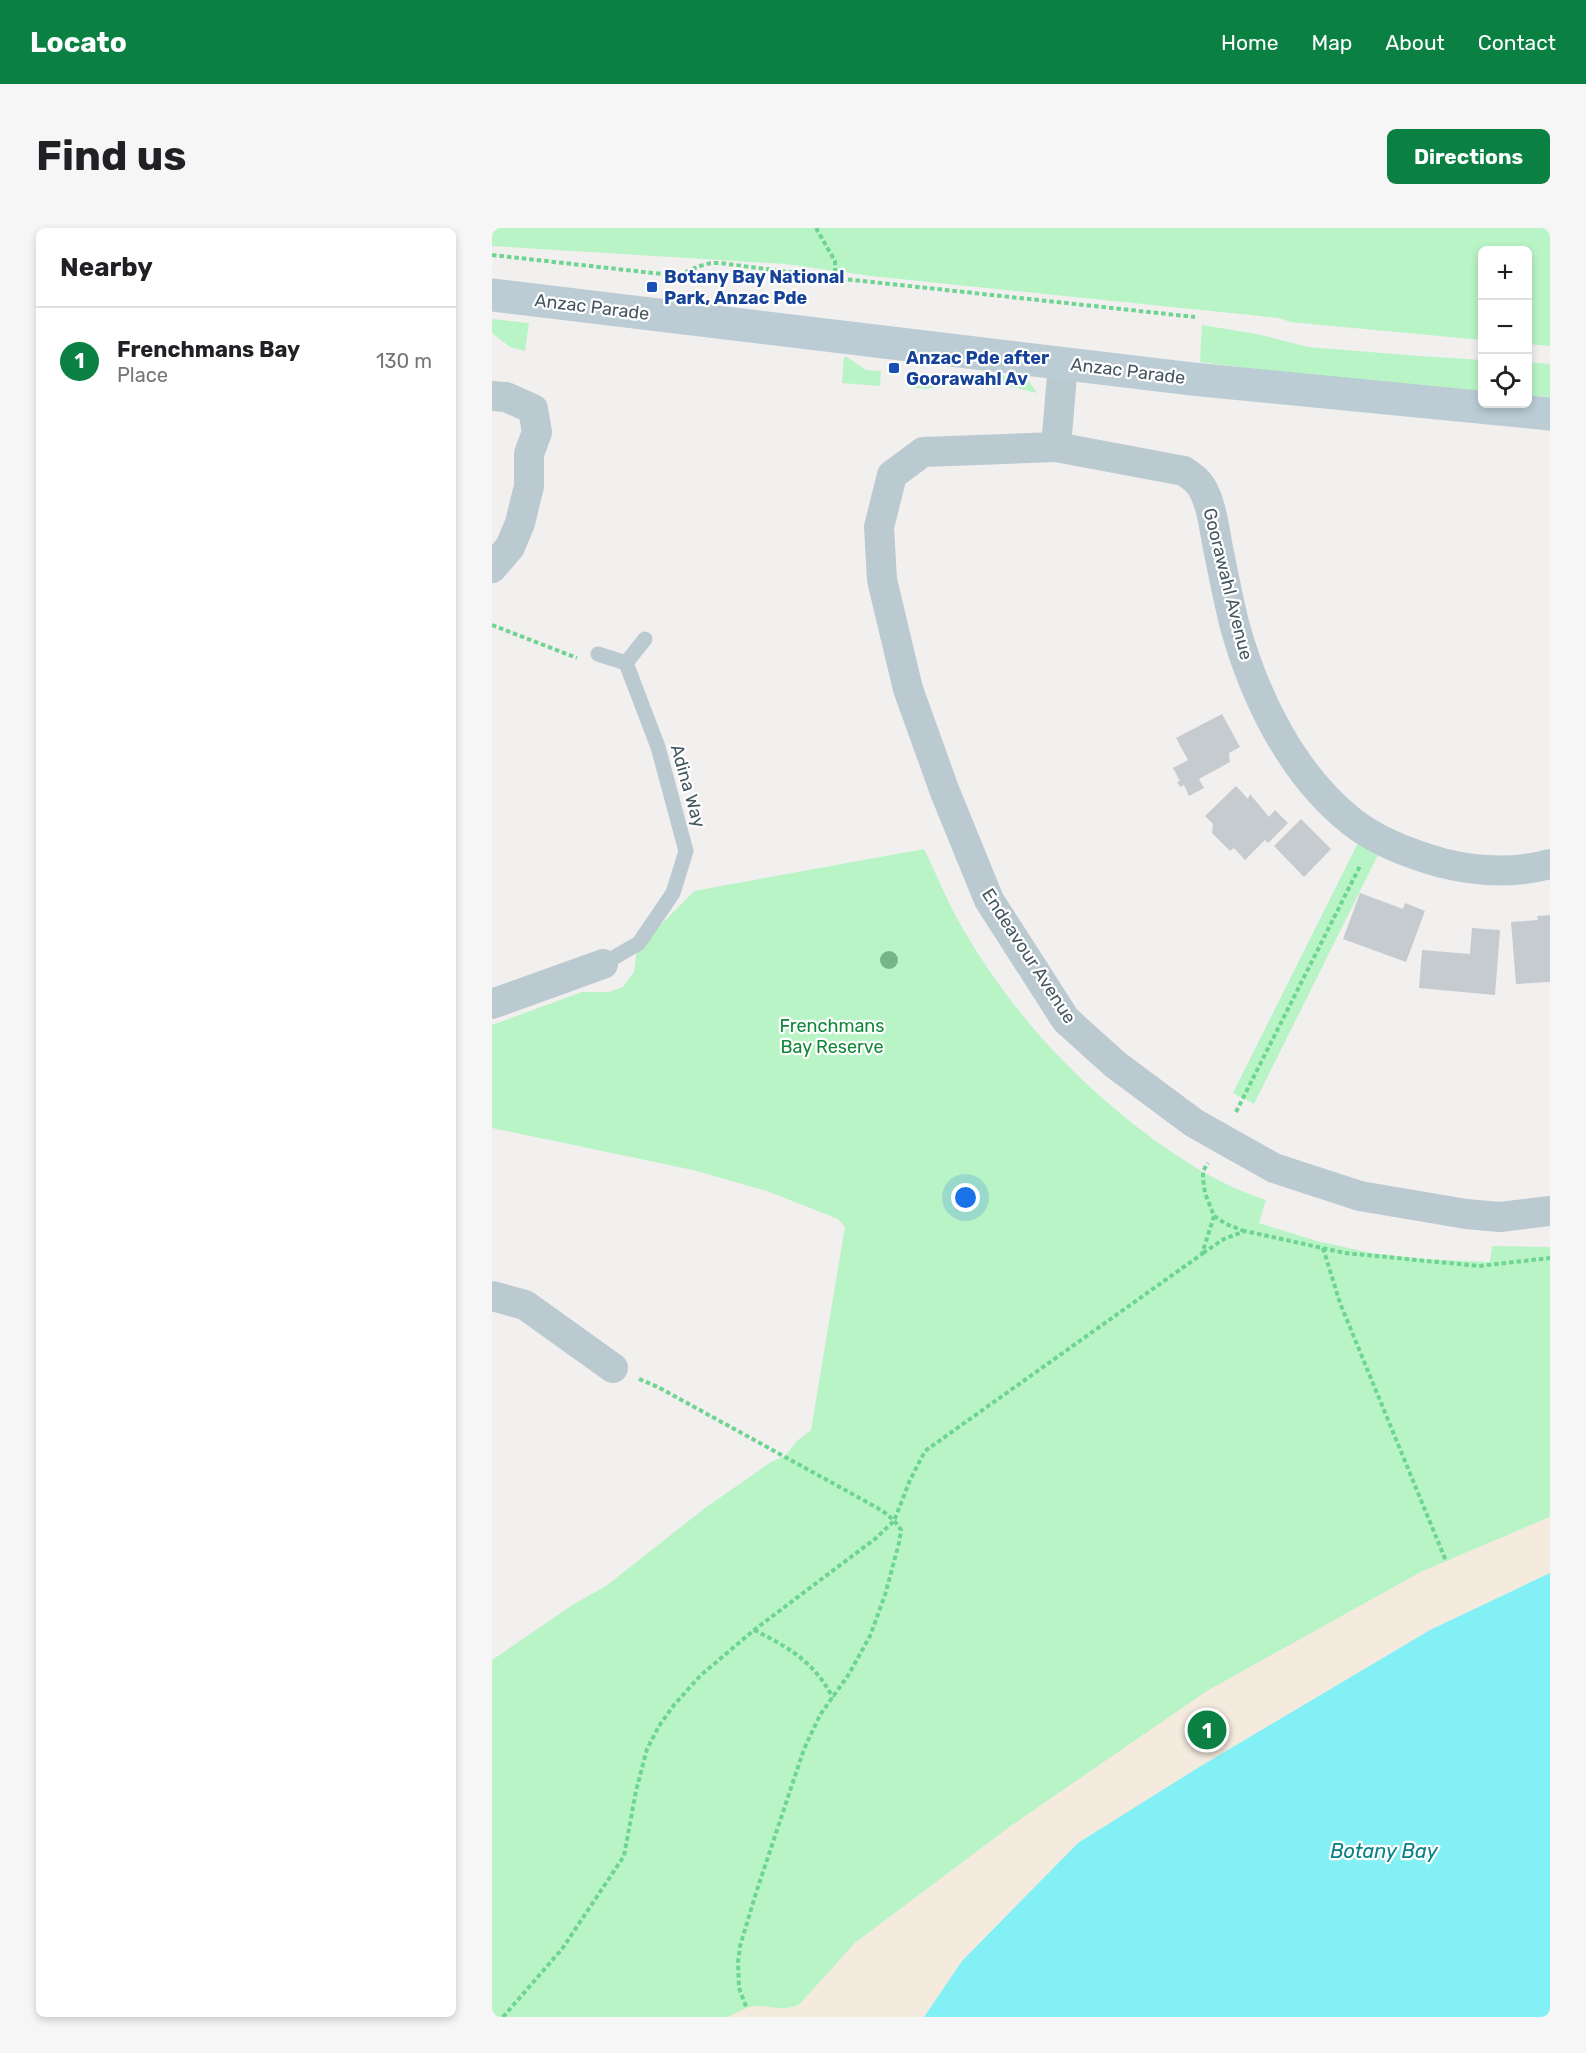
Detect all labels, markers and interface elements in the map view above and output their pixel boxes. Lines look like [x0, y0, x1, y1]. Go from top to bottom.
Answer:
text: Locato [30, 26, 127, 59]
text: Home [1221, 30, 1278, 55]
text: Map [1311, 30, 1352, 55]
text: About [1385, 30, 1445, 55]
text: Contact [1478, 30, 1556, 55]
button: Directions [1387, 129, 1550, 184]
text: Find us [36, 131, 187, 181]
map controls [1478, 246, 1532, 408]
button: + [1478, 246, 1532, 300]
text: Nearby [60, 252, 153, 283]
place label: Botany Bay National Park, Anzac Pde [664, 266, 845, 309]
marker: Botany Bay National Park, Anzac Pde [645, 280, 659, 294]
street label: Anzac Parade [534, 289, 650, 325]
button: − [1478, 300, 1532, 354]
text: Frenchmans Bay [117, 336, 300, 363]
place label: Anzac Pde after Goorawahl Av [906, 347, 1049, 390]
text: 1 [75, 349, 84, 373]
text: 130 m [376, 349, 432, 373]
street label: Anzac Parade [1070, 353, 1186, 389]
button: locate [1478, 354, 1532, 408]
marker: Anzac Pde after Goorawahl Av [887, 361, 901, 375]
text: Place [117, 363, 168, 387]
street label: Goorawahl Avenue [1198, 506, 1258, 662]
street label: Adina Way [666, 742, 710, 830]
street label: Endeavour Avenue [977, 884, 1081, 1028]
park label: Frenchmans Bay Reserve [780, 1015, 884, 1058]
your location [951, 1183, 980, 1212]
pin: 1 [1188, 1708, 1226, 1752]
water label: Botany Bay [1330, 1839, 1439, 1863]

